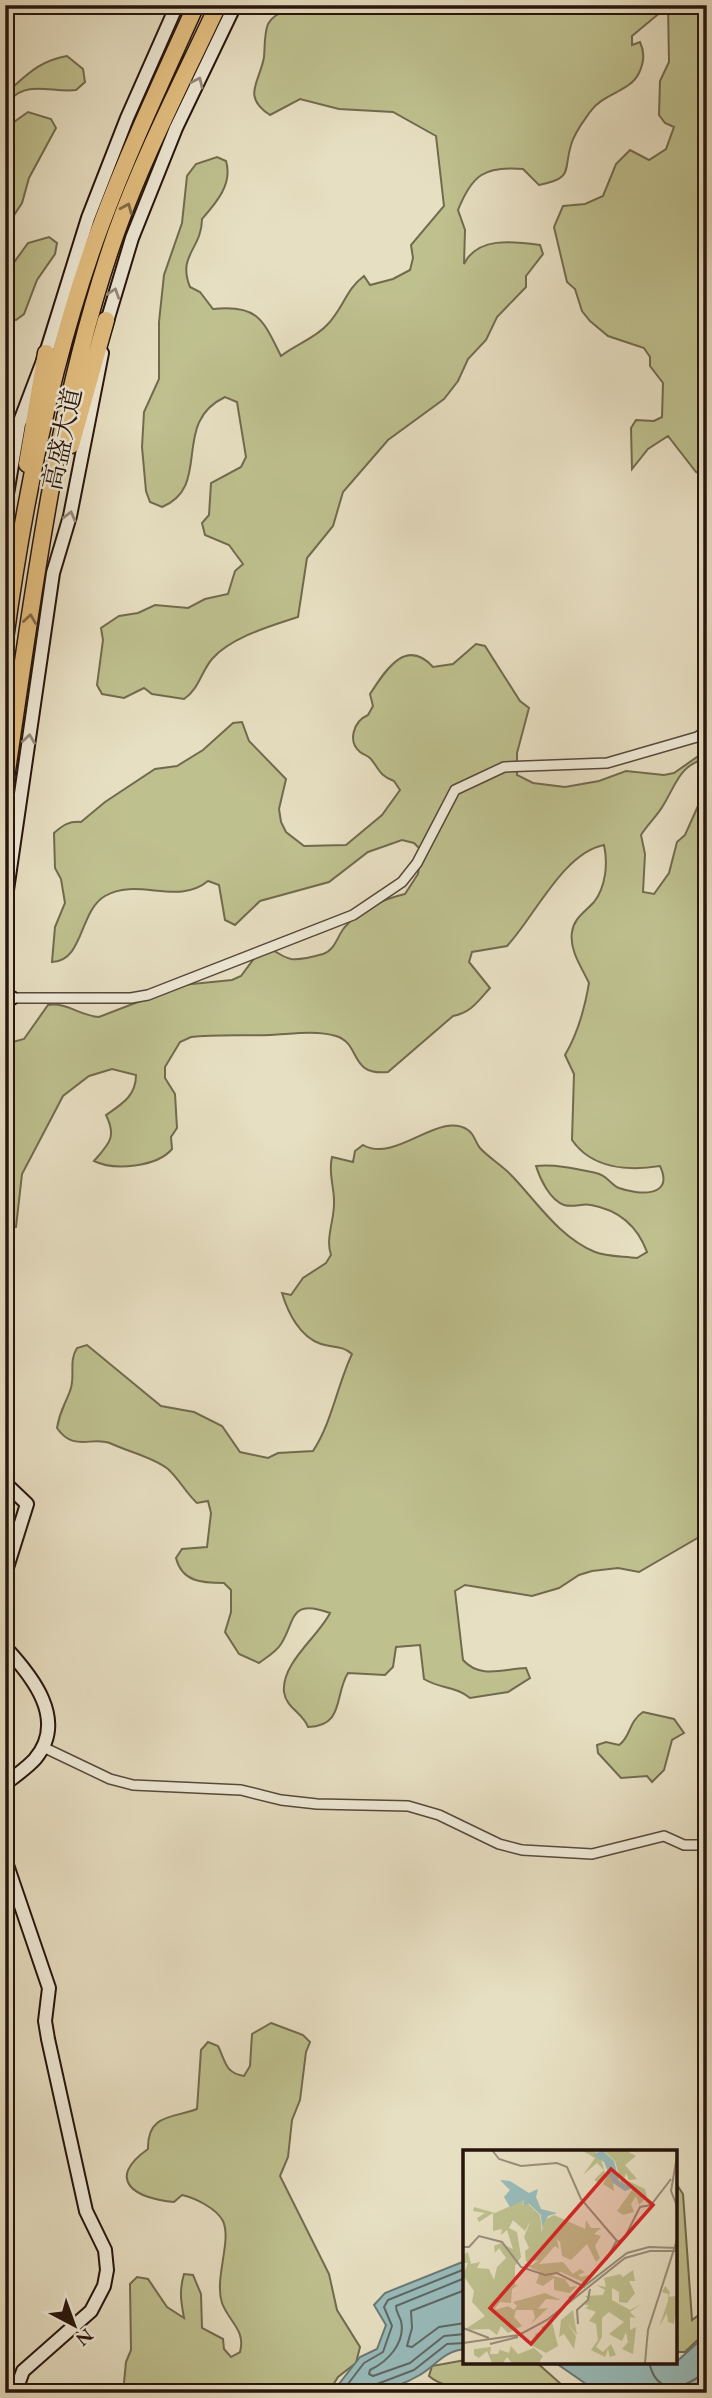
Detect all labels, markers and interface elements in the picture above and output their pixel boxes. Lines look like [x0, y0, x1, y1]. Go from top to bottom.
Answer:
one-way arrow [190, 77, 204, 89]
one-way arrow [119, 203, 133, 215]
one-way arrow [106, 288, 121, 300]
street label: 高盛大道 [35, 385, 89, 493]
one-way arrow [62, 510, 76, 522]
one-way arrow [22, 613, 37, 625]
one-way arrow [21, 733, 36, 745]
inset map [463, 2150, 677, 2363]
north arrow [38, 2290, 108, 2360]
text: N [70, 2323, 99, 2352]

